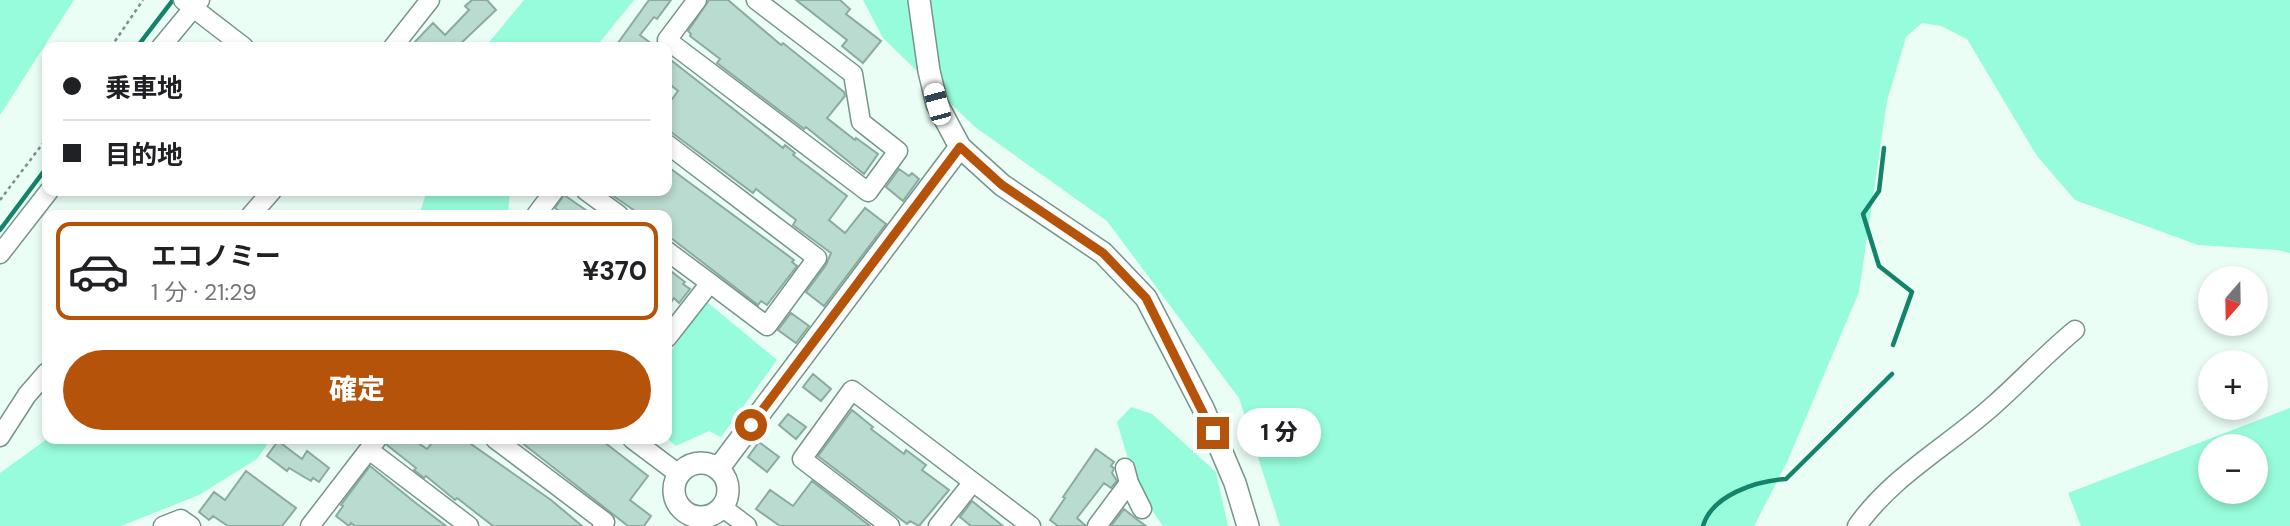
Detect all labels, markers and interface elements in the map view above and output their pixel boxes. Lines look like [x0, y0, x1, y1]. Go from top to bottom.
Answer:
text: 乗車地 [105, 71, 183, 105]
car [922, 81, 953, 127]
text: 目的地 [105, 138, 183, 172]
text: エコノミー [151, 239, 281, 273]
icon: car [67, 240, 130, 303]
text: ¥370 [582, 254, 647, 288]
north arrow [2198, 266, 2268, 336]
map controls [2198, 266, 2268, 504]
text: 1 分 · 21:29 [151, 277, 257, 307]
button: 確定 [63, 350, 651, 430]
button: + [2198, 350, 2268, 420]
callout: 1 分 [1238, 408, 1322, 458]
route start [735, 409, 767, 441]
route end [1197, 417, 1229, 449]
text: 1 分 [1261, 417, 1297, 447]
button: − [2198, 434, 2268, 504]

